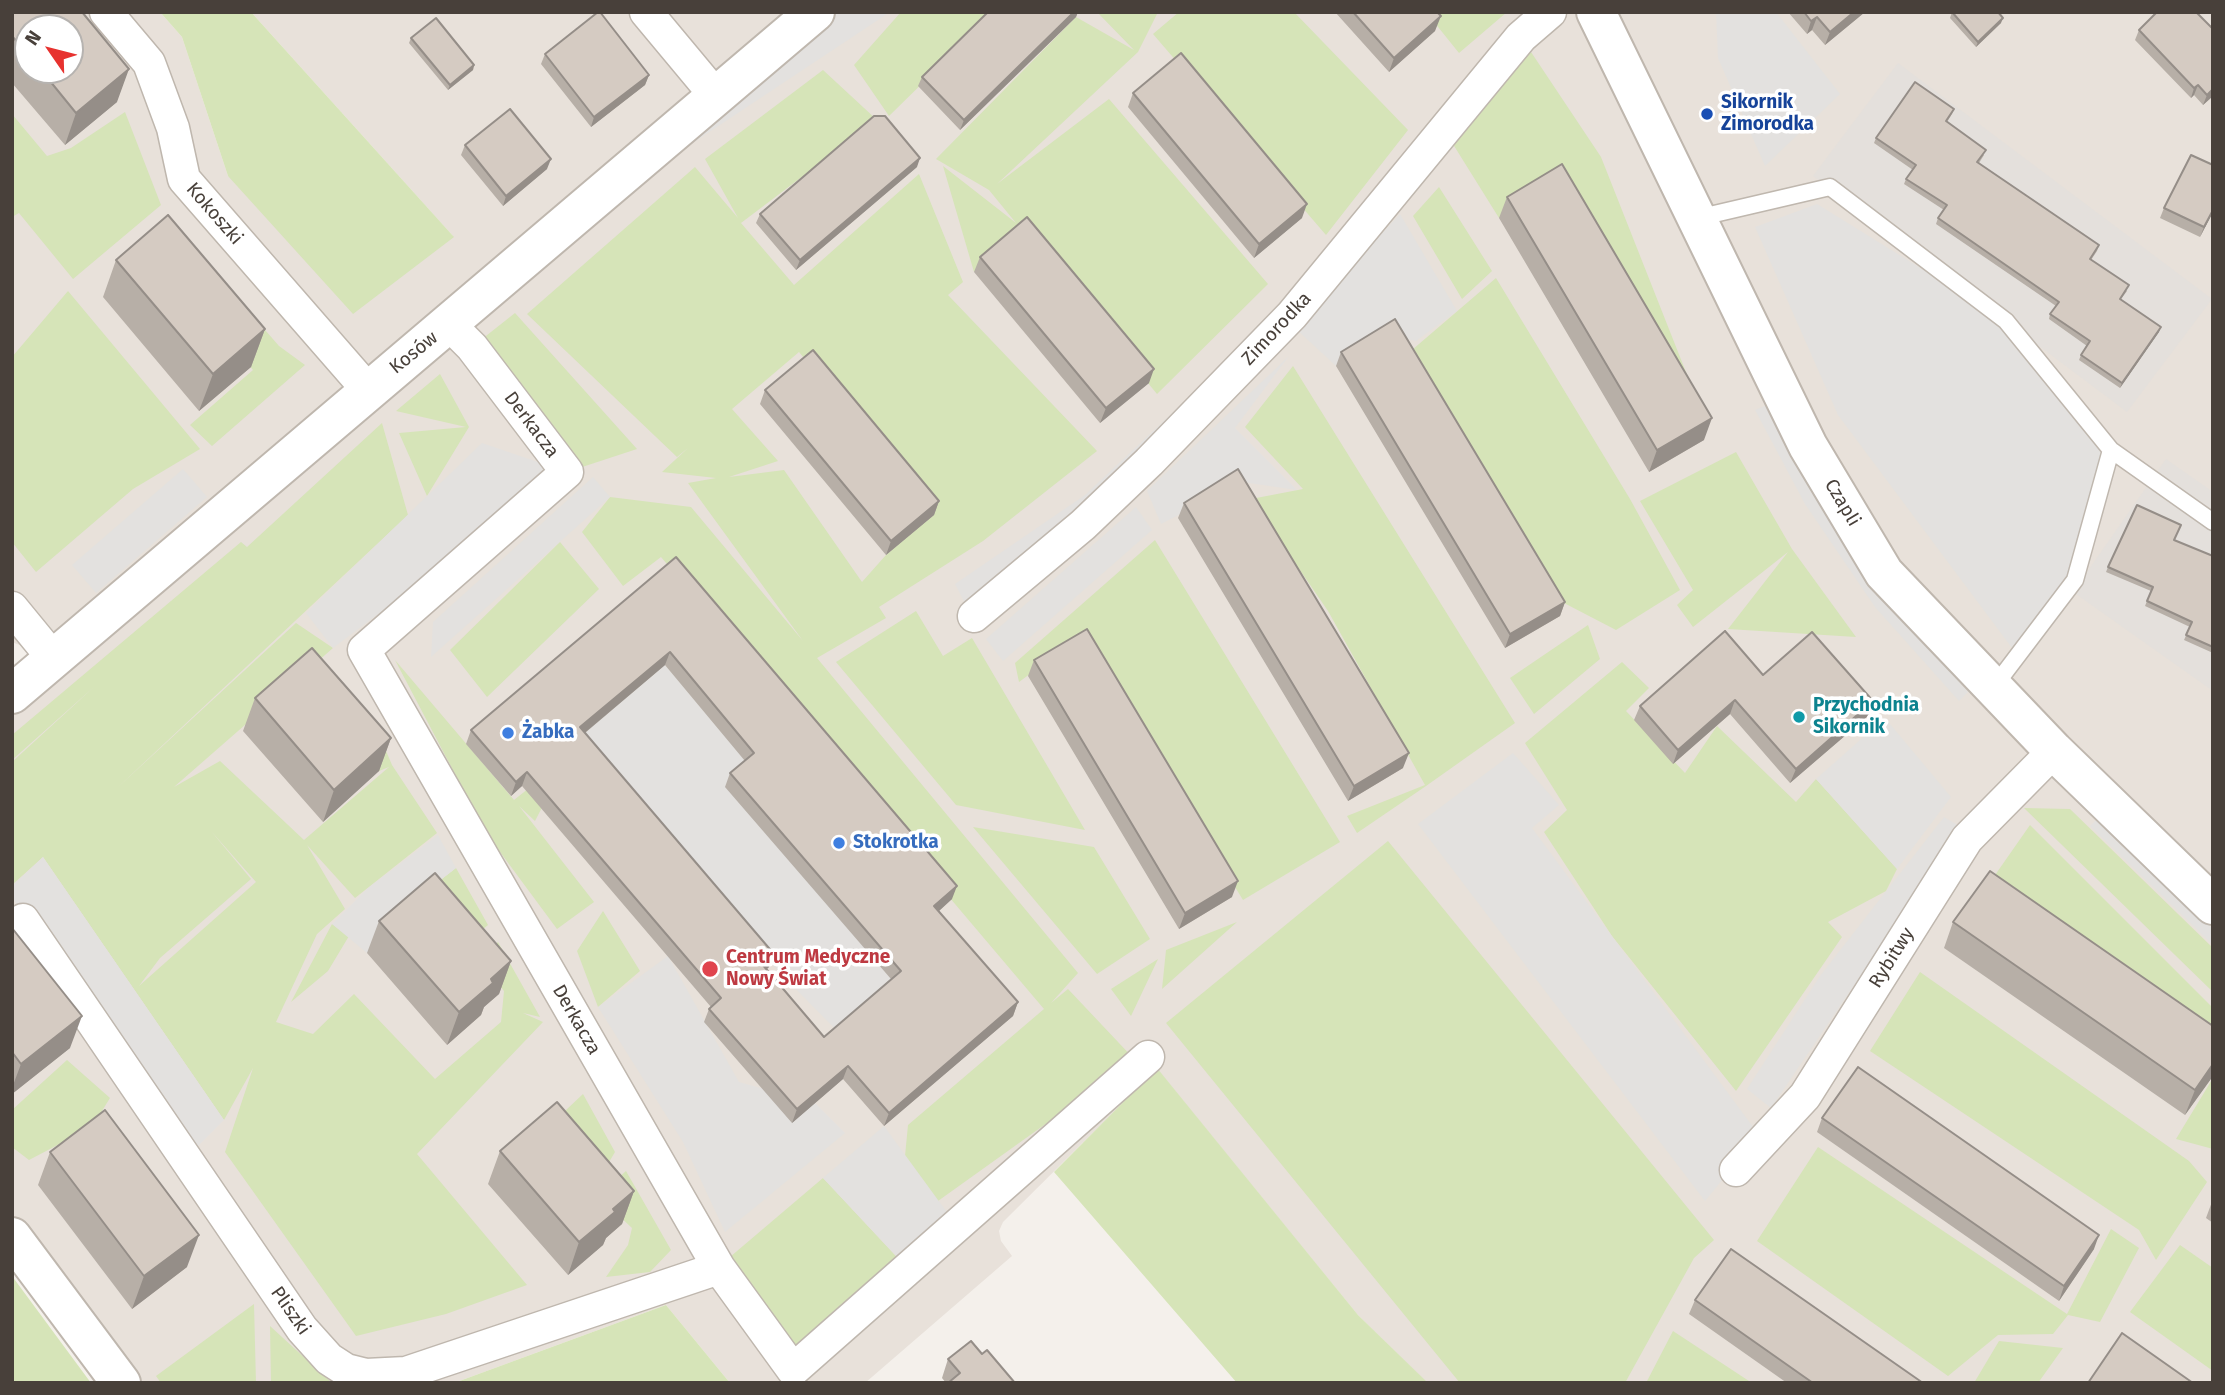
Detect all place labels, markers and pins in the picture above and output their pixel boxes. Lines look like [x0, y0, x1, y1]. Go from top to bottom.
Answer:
place label: Sikornik Zimorodka [1721, 92, 1814, 136]
marker: Sikornik Zimorodka [1699, 106, 1715, 122]
place label: Przychodnia Sikornik [1813, 695, 1919, 739]
marker: Przychodnia Sikornik [1791, 709, 1807, 725]
place label: Żabka [522, 722, 574, 744]
marker: Żabka [500, 725, 516, 741]
place label: Stokrotka [853, 832, 939, 854]
marker: Stokrotka [831, 835, 847, 851]
place label: Centrum Medyczne Nowy Świat [726, 947, 890, 991]
marker: Centrum Medyczne Nowy Świat [700, 959, 720, 979]

